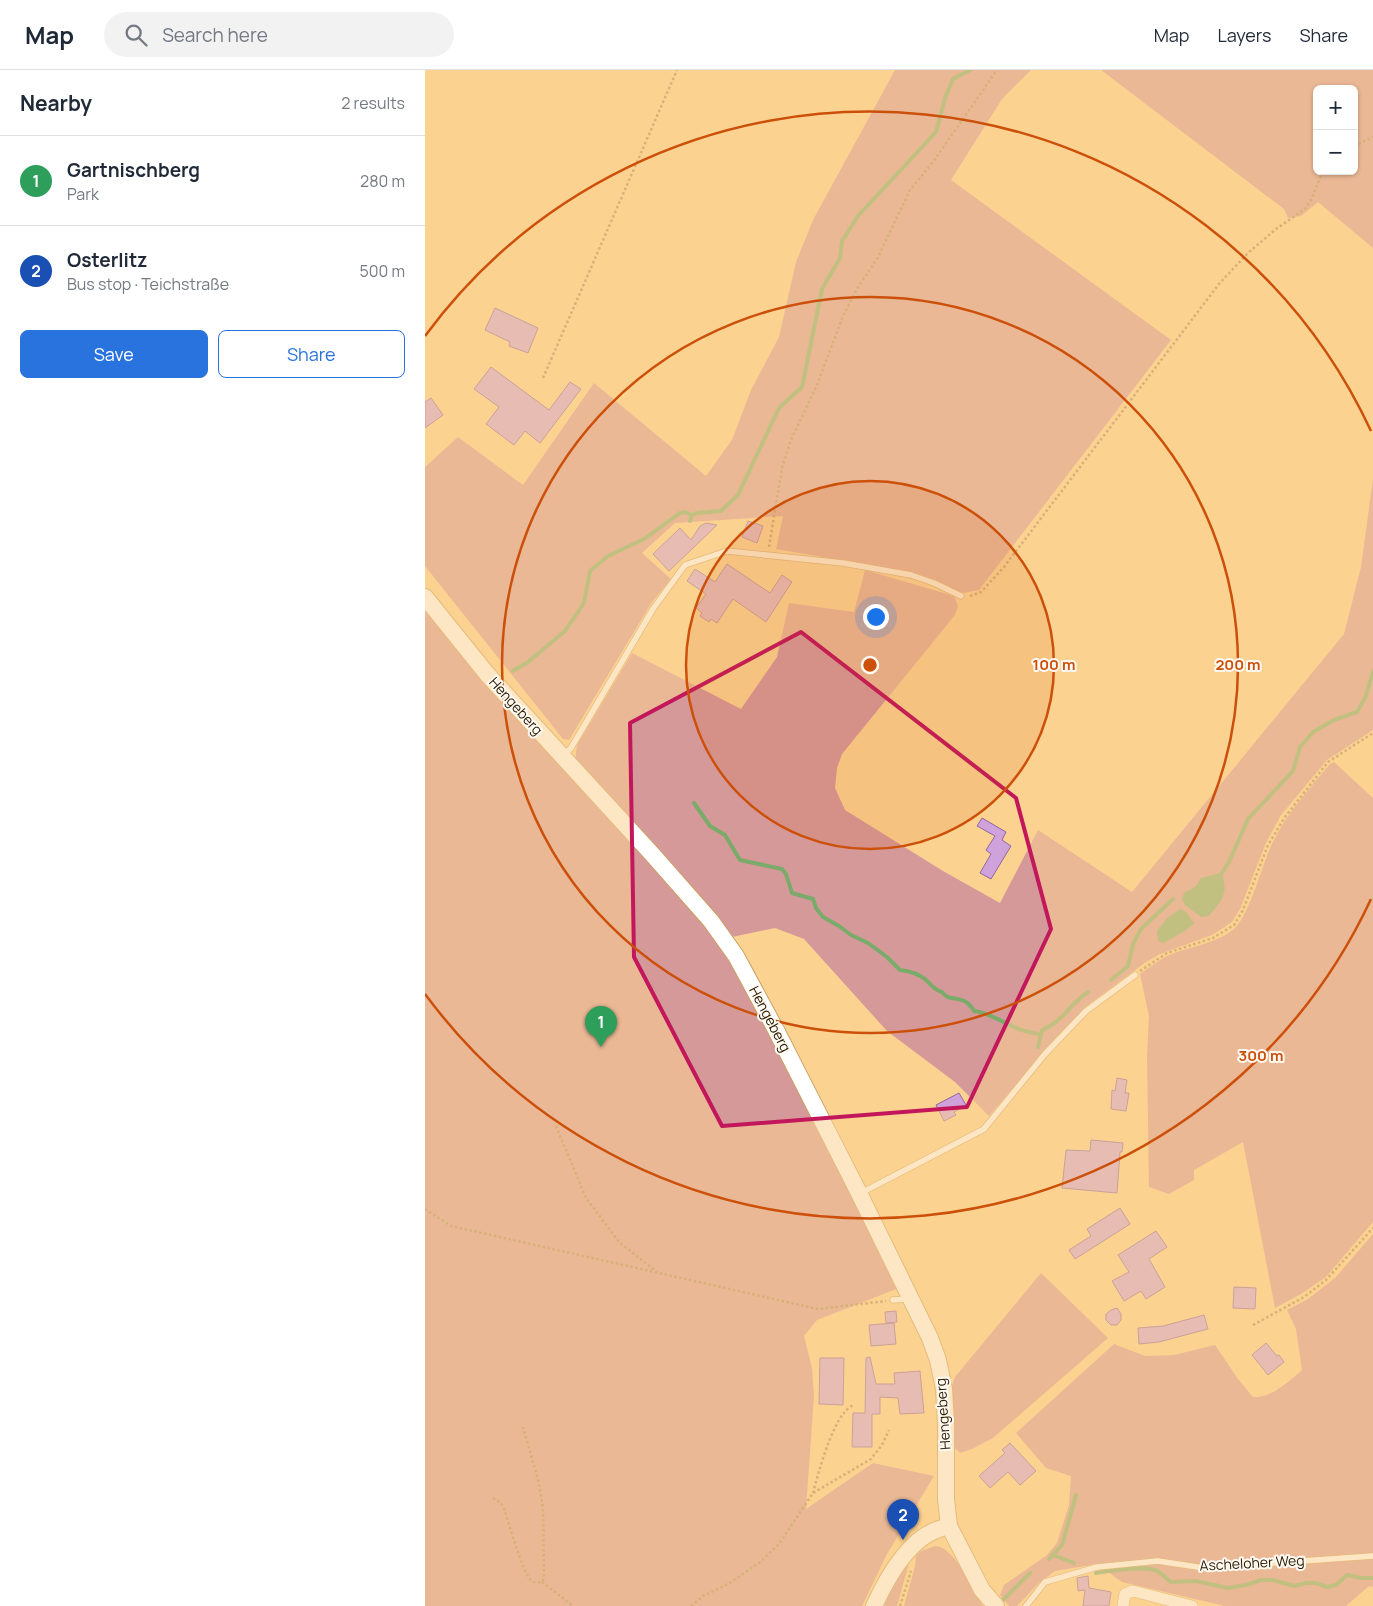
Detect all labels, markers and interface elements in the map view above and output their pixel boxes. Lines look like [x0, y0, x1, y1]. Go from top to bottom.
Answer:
search box [104, 12, 454, 57]
text: Map [25, 18, 74, 51]
icon: search [122, 21, 150, 49]
text: Search here [162, 22, 268, 48]
text: Map [1154, 23, 1189, 47]
text: Layers [1217, 23, 1271, 47]
text: Share [1299, 23, 1348, 47]
map controls [1313, 85, 1358, 175]
button: + [1313, 85, 1358, 130]
text: Nearby [20, 89, 92, 117]
text: 2 results [341, 92, 405, 114]
button: − [1313, 130, 1358, 175]
text: Gartnischberg [67, 157, 200, 183]
text: 1 [32, 170, 40, 192]
text: 280 m [360, 170, 405, 192]
text: Park [67, 183, 99, 205]
text: Osterlitz [67, 247, 147, 273]
text: 2 [31, 260, 41, 282]
text: 500 m [359, 260, 405, 282]
text: Bus stop · Teichstraße [67, 273, 229, 295]
button: Save [20, 330, 208, 378]
button: Share [218, 330, 405, 378]
your location [863, 604, 889, 630]
text: 100 m [1033, 654, 1075, 675]
text: 200 m [1215, 654, 1261, 675]
centre of rings [861, 656, 879, 674]
street label: Hengeberg [485, 673, 547, 739]
street label: Hengeberg [745, 983, 796, 1055]
pin: 1 [585, 1006, 617, 1047]
text: 300 m [1239, 1045, 1283, 1066]
street label: Hengeberg [931, 1378, 954, 1451]
pin: 2 [887, 1499, 919, 1540]
street label: Ascheloher Weg [1199, 1550, 1305, 1575]

